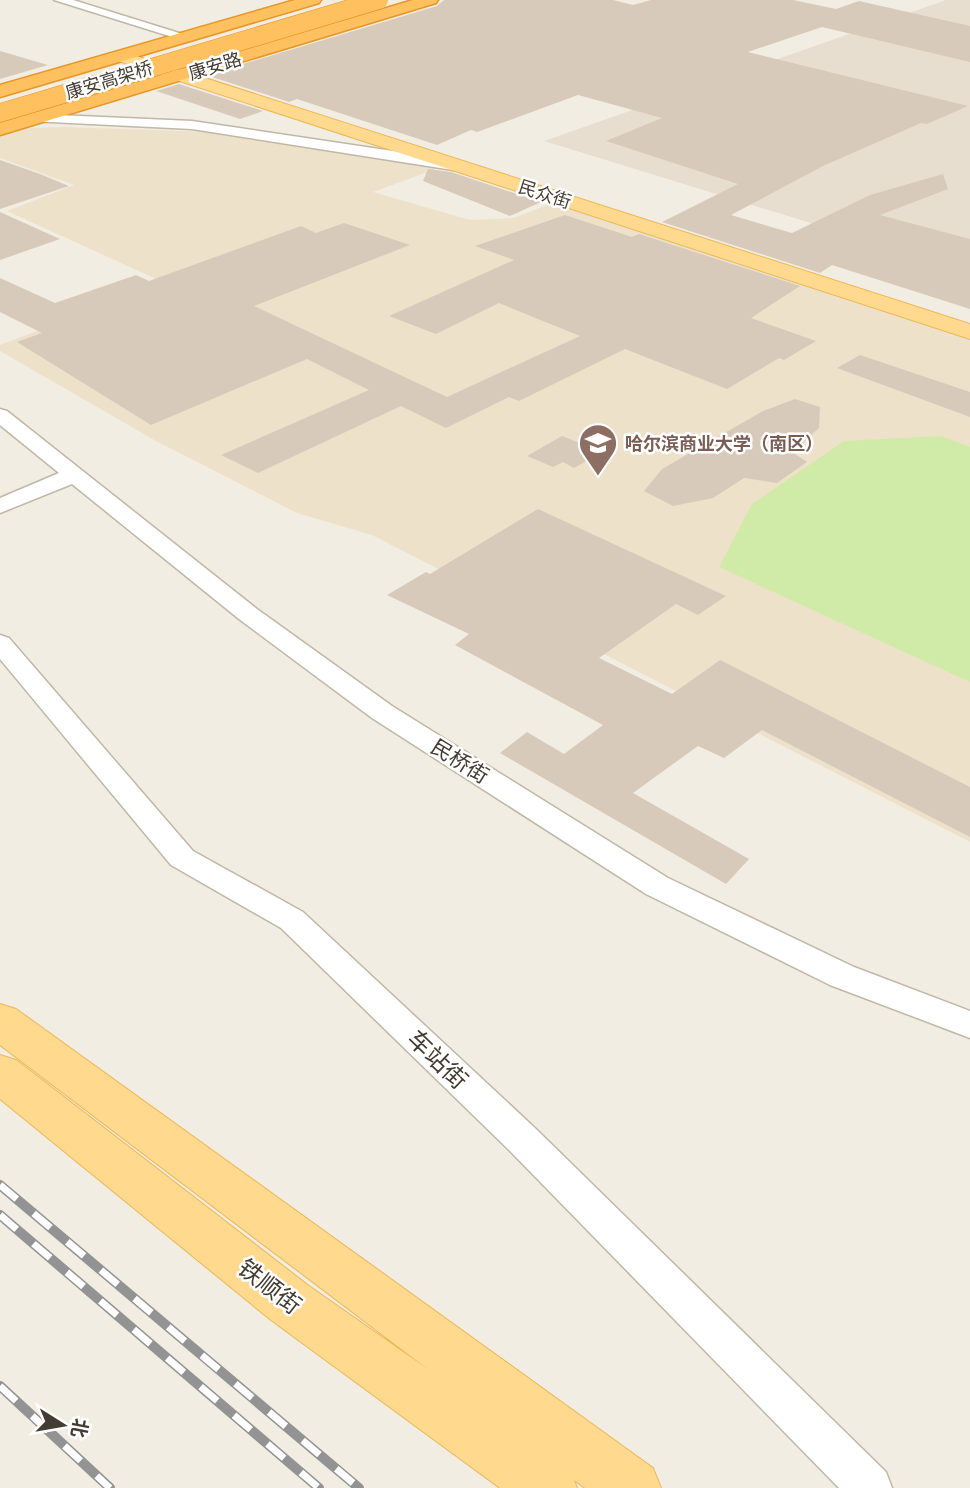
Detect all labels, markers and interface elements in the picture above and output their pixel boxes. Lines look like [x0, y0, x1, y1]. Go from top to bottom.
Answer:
street label: 康安路 [186, 48, 244, 84]
street label: 康安高架桥 [63, 57, 155, 103]
street label: 民众街 [516, 176, 574, 212]
school or university icon: 哈尔滨商业大学（南区） [577, 422, 619, 477]
place label: 哈尔滨商业大学（南区） [625, 433, 823, 454]
street label: 民桥街 [427, 734, 493, 788]
street label: 车站街 [402, 1024, 474, 1094]
street label: 铁顺街 [233, 1253, 307, 1319]
north arrow [28, 1390, 98, 1460]
text: 北 [67, 1417, 92, 1440]

